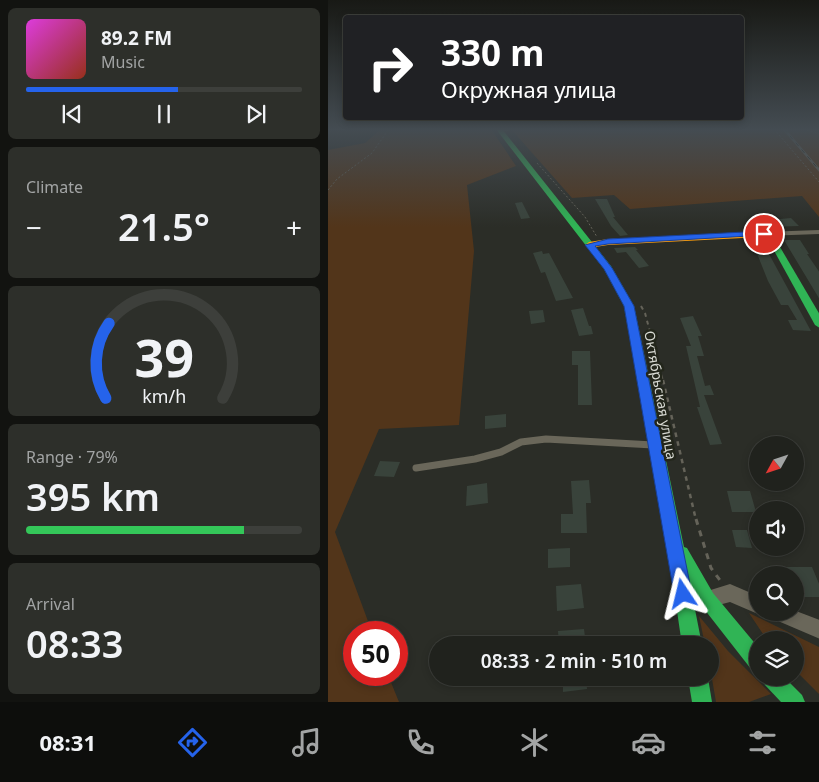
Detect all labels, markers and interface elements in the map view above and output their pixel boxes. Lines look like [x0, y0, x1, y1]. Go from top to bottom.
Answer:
text: 89.2 FM [101, 25, 172, 51]
text: 330 m [441, 29, 544, 76]
icon: right [358, 35, 423, 100]
text: Music [101, 51, 145, 73]
text: Окружная улица [441, 74, 617, 104]
icon: previous [58, 100, 86, 128]
icon: pause [150, 100, 178, 128]
icon: next [242, 100, 270, 128]
text: Climate [26, 176, 83, 198]
text: 21.5° [118, 200, 210, 252]
text: − [26, 208, 42, 246]
text: + [286, 208, 302, 246]
pin [743, 213, 785, 255]
icon: arrive [750, 220, 778, 248]
text: 39 [134, 321, 194, 392]
street label: Октябрьская улица [640, 329, 682, 461]
text: km/h [142, 384, 186, 408]
north arrow [749, 436, 804, 491]
map controls [749, 436, 804, 686]
text: Range · 79% [26, 446, 118, 468]
text: 395 km [26, 470, 160, 522]
button: sound [749, 501, 804, 556]
button: search [749, 566, 804, 621]
position arrow [656, 567, 708, 619]
text: Arrival [26, 593, 75, 615]
text: 08:33 [26, 617, 123, 669]
speed limit sign: 50 [343, 621, 408, 686]
button: layers [749, 631, 804, 686]
text: 08:33 · 2 min · 510 m [481, 648, 667, 674]
icon: directions [175, 725, 210, 760]
icon: music [289, 725, 324, 760]
icon: phone [403, 725, 438, 760]
icon: climate [517, 725, 552, 760]
icon: car [631, 725, 666, 760]
icon: filters [745, 725, 780, 760]
text: 08:31 [39, 727, 96, 757]

